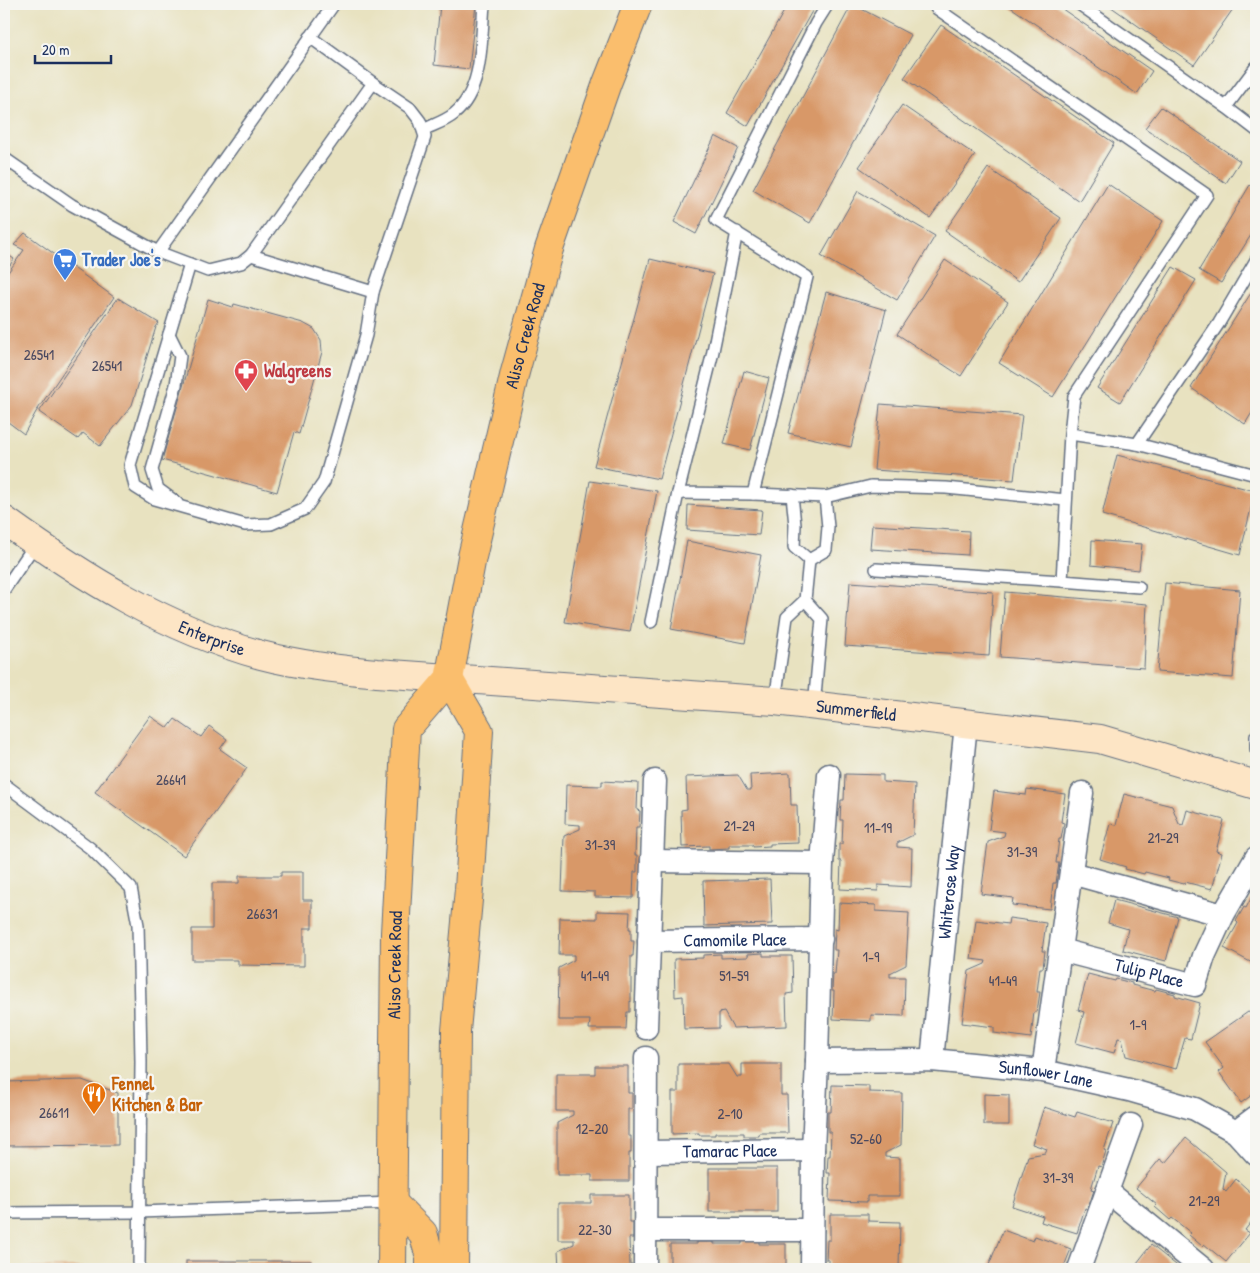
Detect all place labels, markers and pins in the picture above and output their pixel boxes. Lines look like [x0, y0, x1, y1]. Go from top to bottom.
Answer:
supermarket icon: Trader Joe's [52, 247, 78, 281]
place label: Trader Joe's [81, 247, 161, 272]
pharmacy icon: Walgreens [233, 358, 259, 392]
place label: Walgreens [264, 358, 331, 384]
place label: Fennel Kitchen & Bar [111, 1071, 202, 1117]
restaurant icon: Fennel Kitchen & Bar [81, 1081, 107, 1115]

